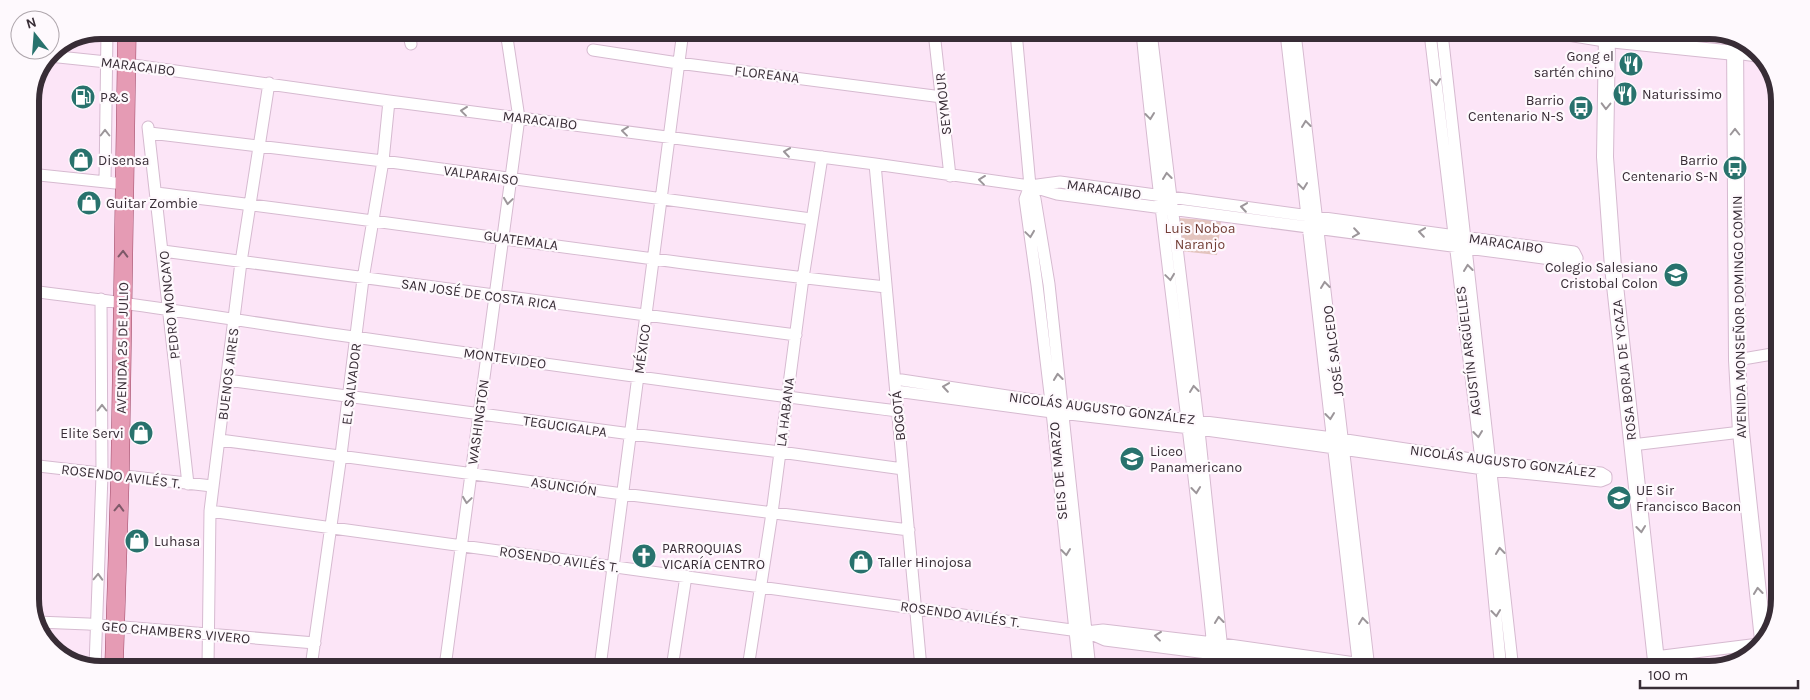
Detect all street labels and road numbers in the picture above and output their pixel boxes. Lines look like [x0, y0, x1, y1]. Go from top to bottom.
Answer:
street label: MARACAIBO [100, 54, 176, 79]
street label: FLOREANA [734, 62, 800, 87]
street label: SEYMOUR [932, 72, 955, 136]
street label: MARACAIBO [502, 108, 578, 133]
street label: VALPARAISO [442, 162, 519, 189]
street label: MARACAIBO [1066, 176, 1142, 203]
street label: AVENIDA MONSEÑOR DOMINGO COMIN [1729, 195, 1750, 439]
street label: GUATEMALA [483, 227, 559, 254]
street label: MARACAIBO [1468, 230, 1544, 257]
street label: PEDRO MONCAYO [155, 250, 184, 360]
street label: SAN JOSÉ DE COSTA RICA [400, 274, 558, 314]
street label: AVENIDA 25 DE JULIO [113, 282, 132, 414]
street label: AGUSTÍN ARGÜELLES [1451, 285, 1485, 417]
street label: ROSA BORJA DE YCAZA [1609, 299, 1640, 441]
street label: JOSÉ SALCEDO [1318, 304, 1348, 398]
street label: MÉXICO [630, 323, 654, 375]
street label: BUENOS AIRES [214, 327, 243, 421]
street label: EL SALVADOR [338, 342, 365, 426]
street label: MONTEVIDEO [463, 344, 547, 373]
street label: LA HABANA [773, 376, 798, 448]
street label: WASHINGTON [464, 378, 493, 466]
street label: NICOLÁS AUGUSTO GONZÁLEZ [1008, 388, 1196, 428]
street label: BOGOTÁ [887, 390, 909, 442]
street label: TEGUCIGALPA [522, 412, 608, 441]
street label: SEIS DE MARZO [1046, 421, 1071, 521]
street label: NICOLÁS AUGUSTO GONZÁLEZ [1409, 441, 1597, 481]
street label: ROSENDO AVILÉS T. [60, 460, 182, 492]
street label: ASUNCIÓN [530, 473, 598, 500]
street label: ROSENDO AVILÉS T. [498, 542, 620, 576]
street label: ROSENDO AVILÉS T. [899, 597, 1021, 631]
street label: GEO CHAMBERS VIVERO [101, 618, 251, 647]

